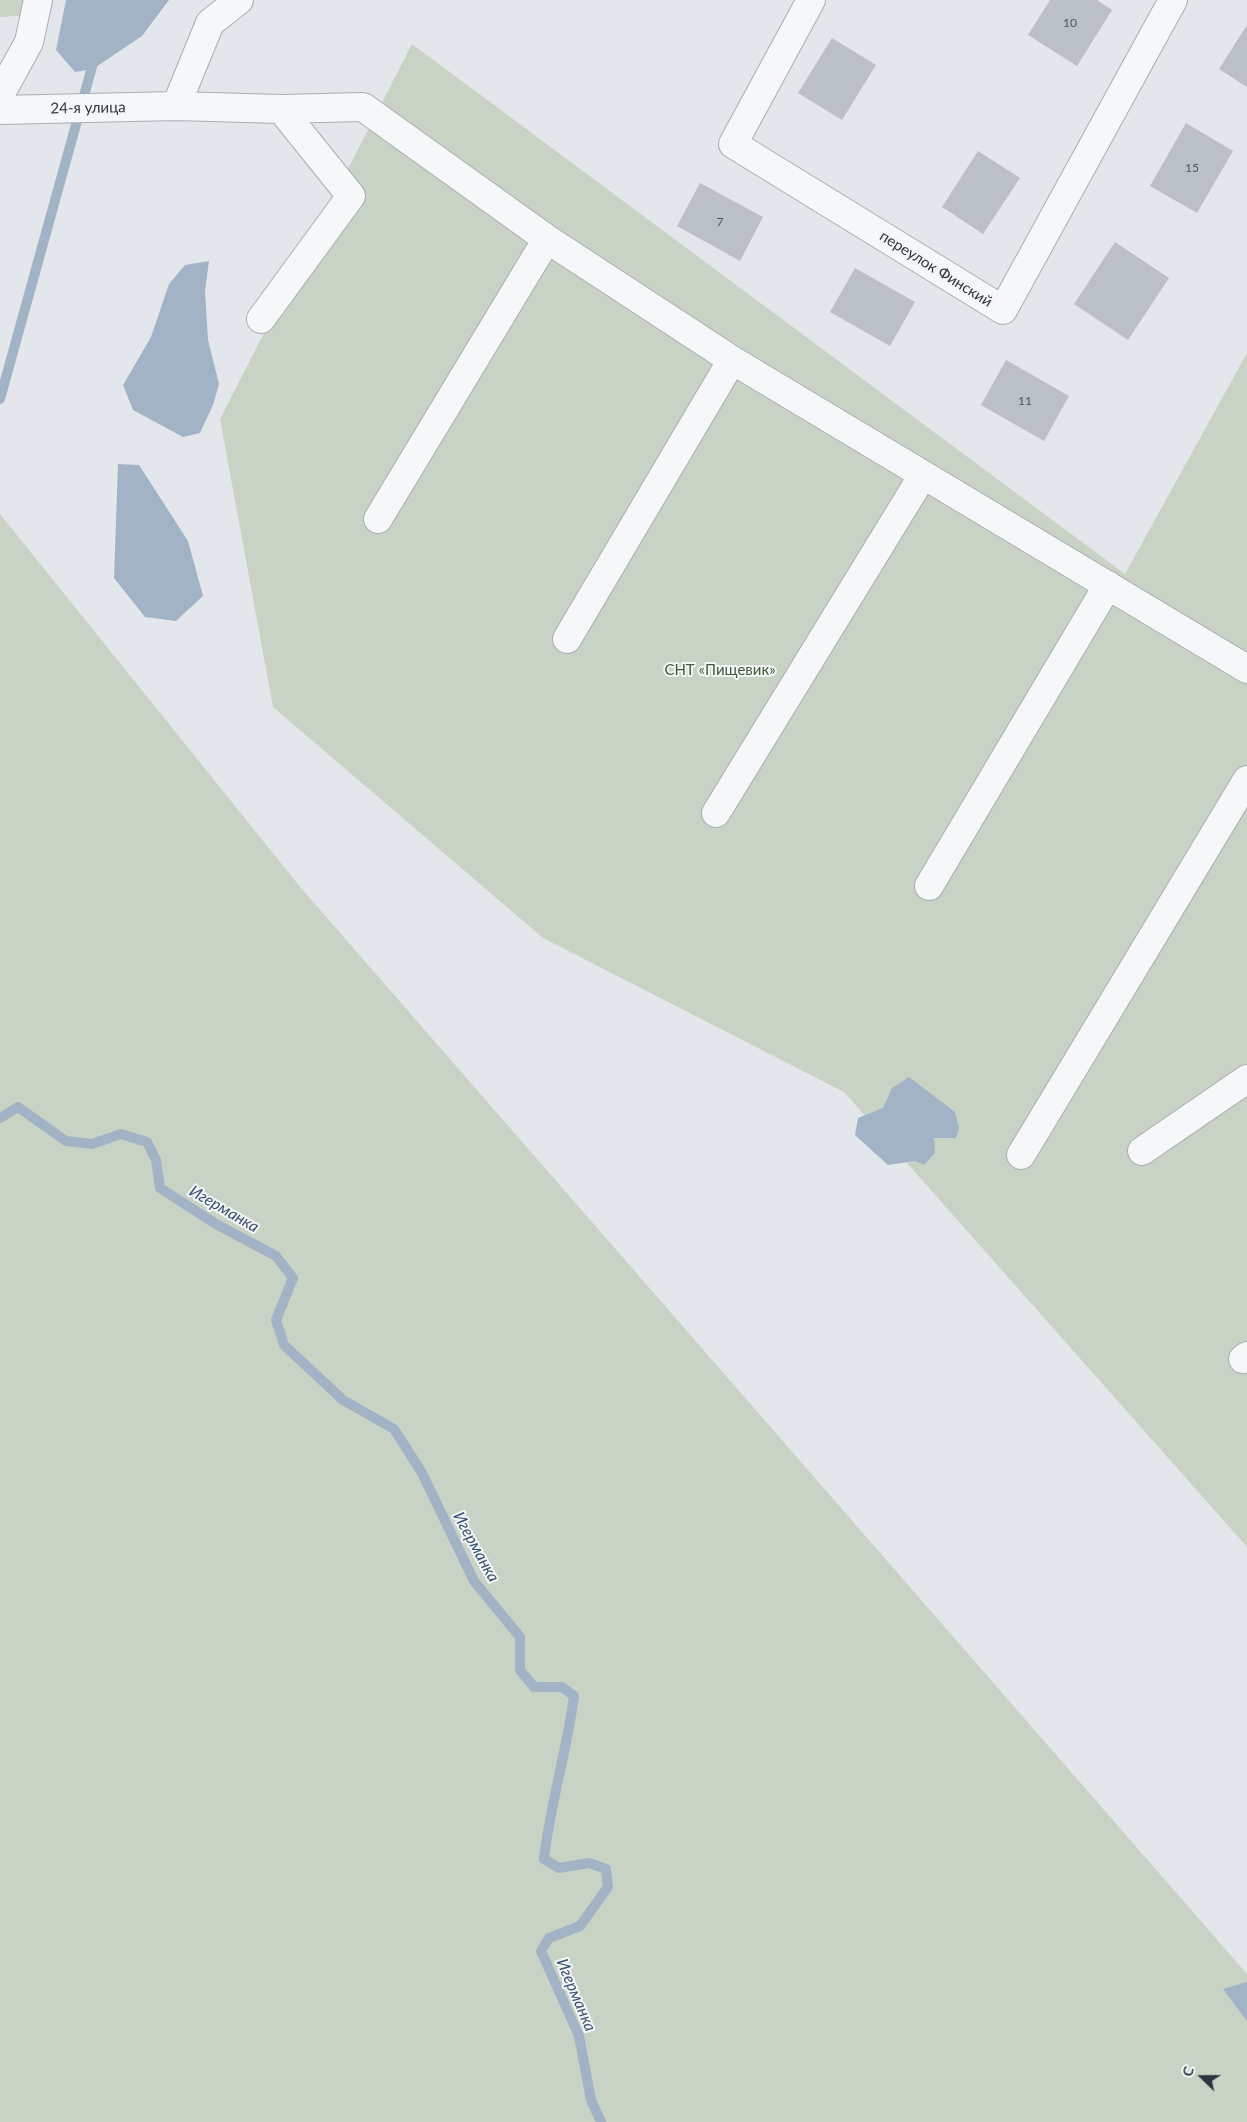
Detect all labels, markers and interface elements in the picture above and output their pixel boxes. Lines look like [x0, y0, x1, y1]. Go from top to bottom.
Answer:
house number: 10 [1063, 16, 1077, 30]
street label: 24-я улица [50, 98, 126, 118]
house number: 15 [1185, 161, 1199, 175]
house number: 7 [717, 215, 723, 229]
street label: переулок Финский [876, 227, 996, 311]
house number: 11 [1018, 394, 1032, 408]
park label: СНТ «Пищевик» [664, 661, 776, 679]
water label: Игерманка [186, 1181, 262, 1237]
water label: Игерманка [449, 1509, 503, 1585]
water label: Игерманка [552, 1956, 600, 2034]
north arrow [1177, 2052, 1227, 2102]
text: С [1178, 2064, 1197, 2079]

